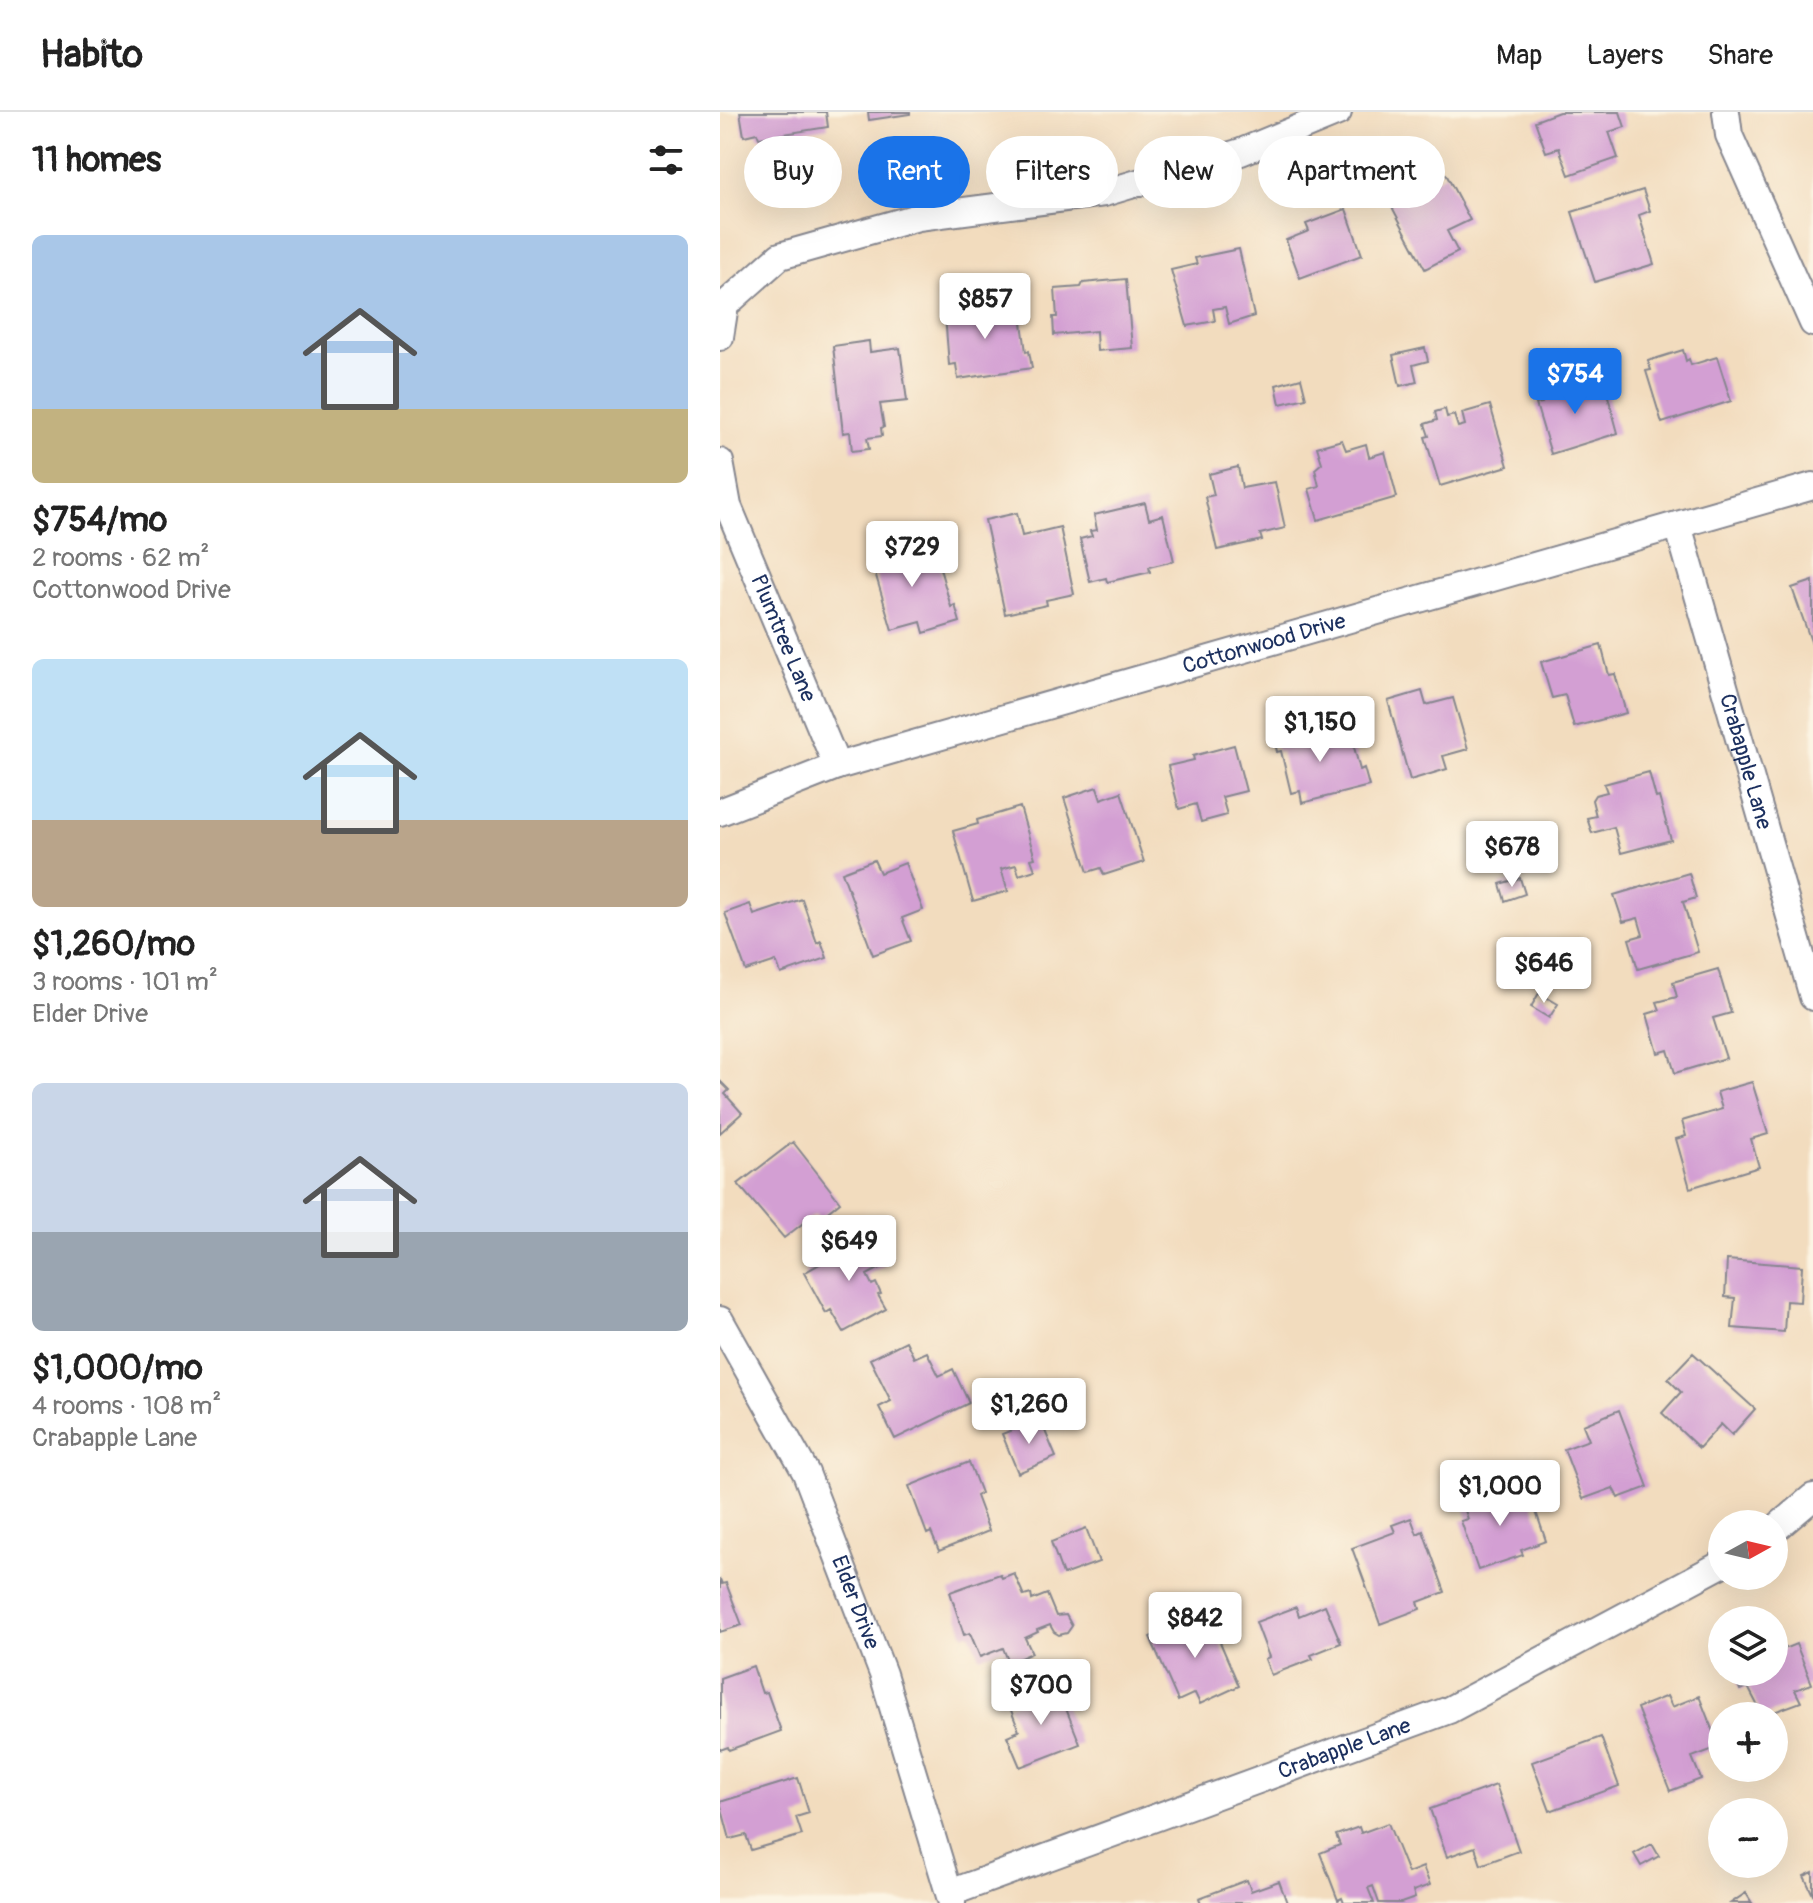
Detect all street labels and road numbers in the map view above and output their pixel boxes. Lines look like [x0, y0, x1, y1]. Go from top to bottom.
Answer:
street label: Plumtree Lane [744, 570, 823, 706]
street label: Cottonwood Drive [1179, 607, 1349, 680]
street label: Crabapple Lane [1713, 691, 1778, 833]
street label: Elder Drive [825, 1551, 886, 1653]
street label: Crabapple Lane [1274, 1711, 1415, 1786]

